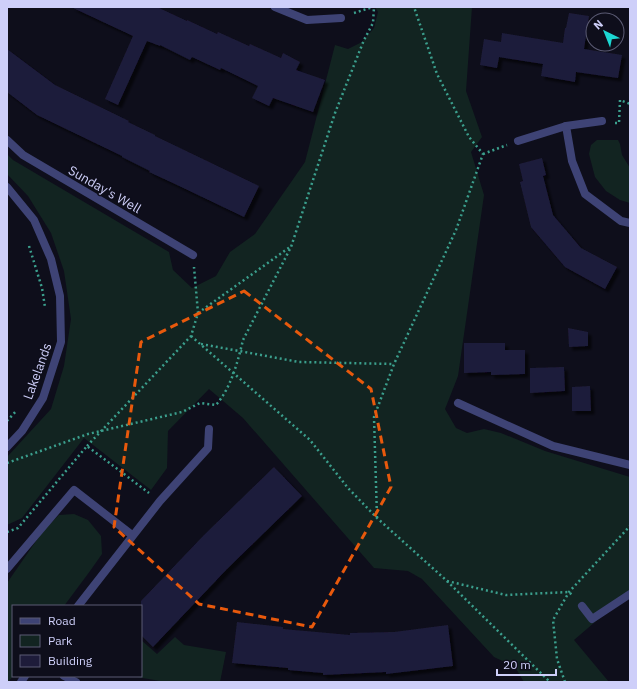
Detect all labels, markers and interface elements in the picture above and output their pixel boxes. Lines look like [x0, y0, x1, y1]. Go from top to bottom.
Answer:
north arrow [585, 12, 625, 52]
text: N [590, 17, 606, 33]
street label: Sunday's Well [65, 162, 145, 217]
street label: Lakelands [19, 341, 56, 402]
legend [12, 605, 142, 677]
text: Road [48, 613, 76, 628]
text: Park [48, 633, 73, 648]
scale bar [497, 651, 556, 677]
text: Building [48, 653, 93, 668]
text: 20 m [503, 657, 531, 672]

